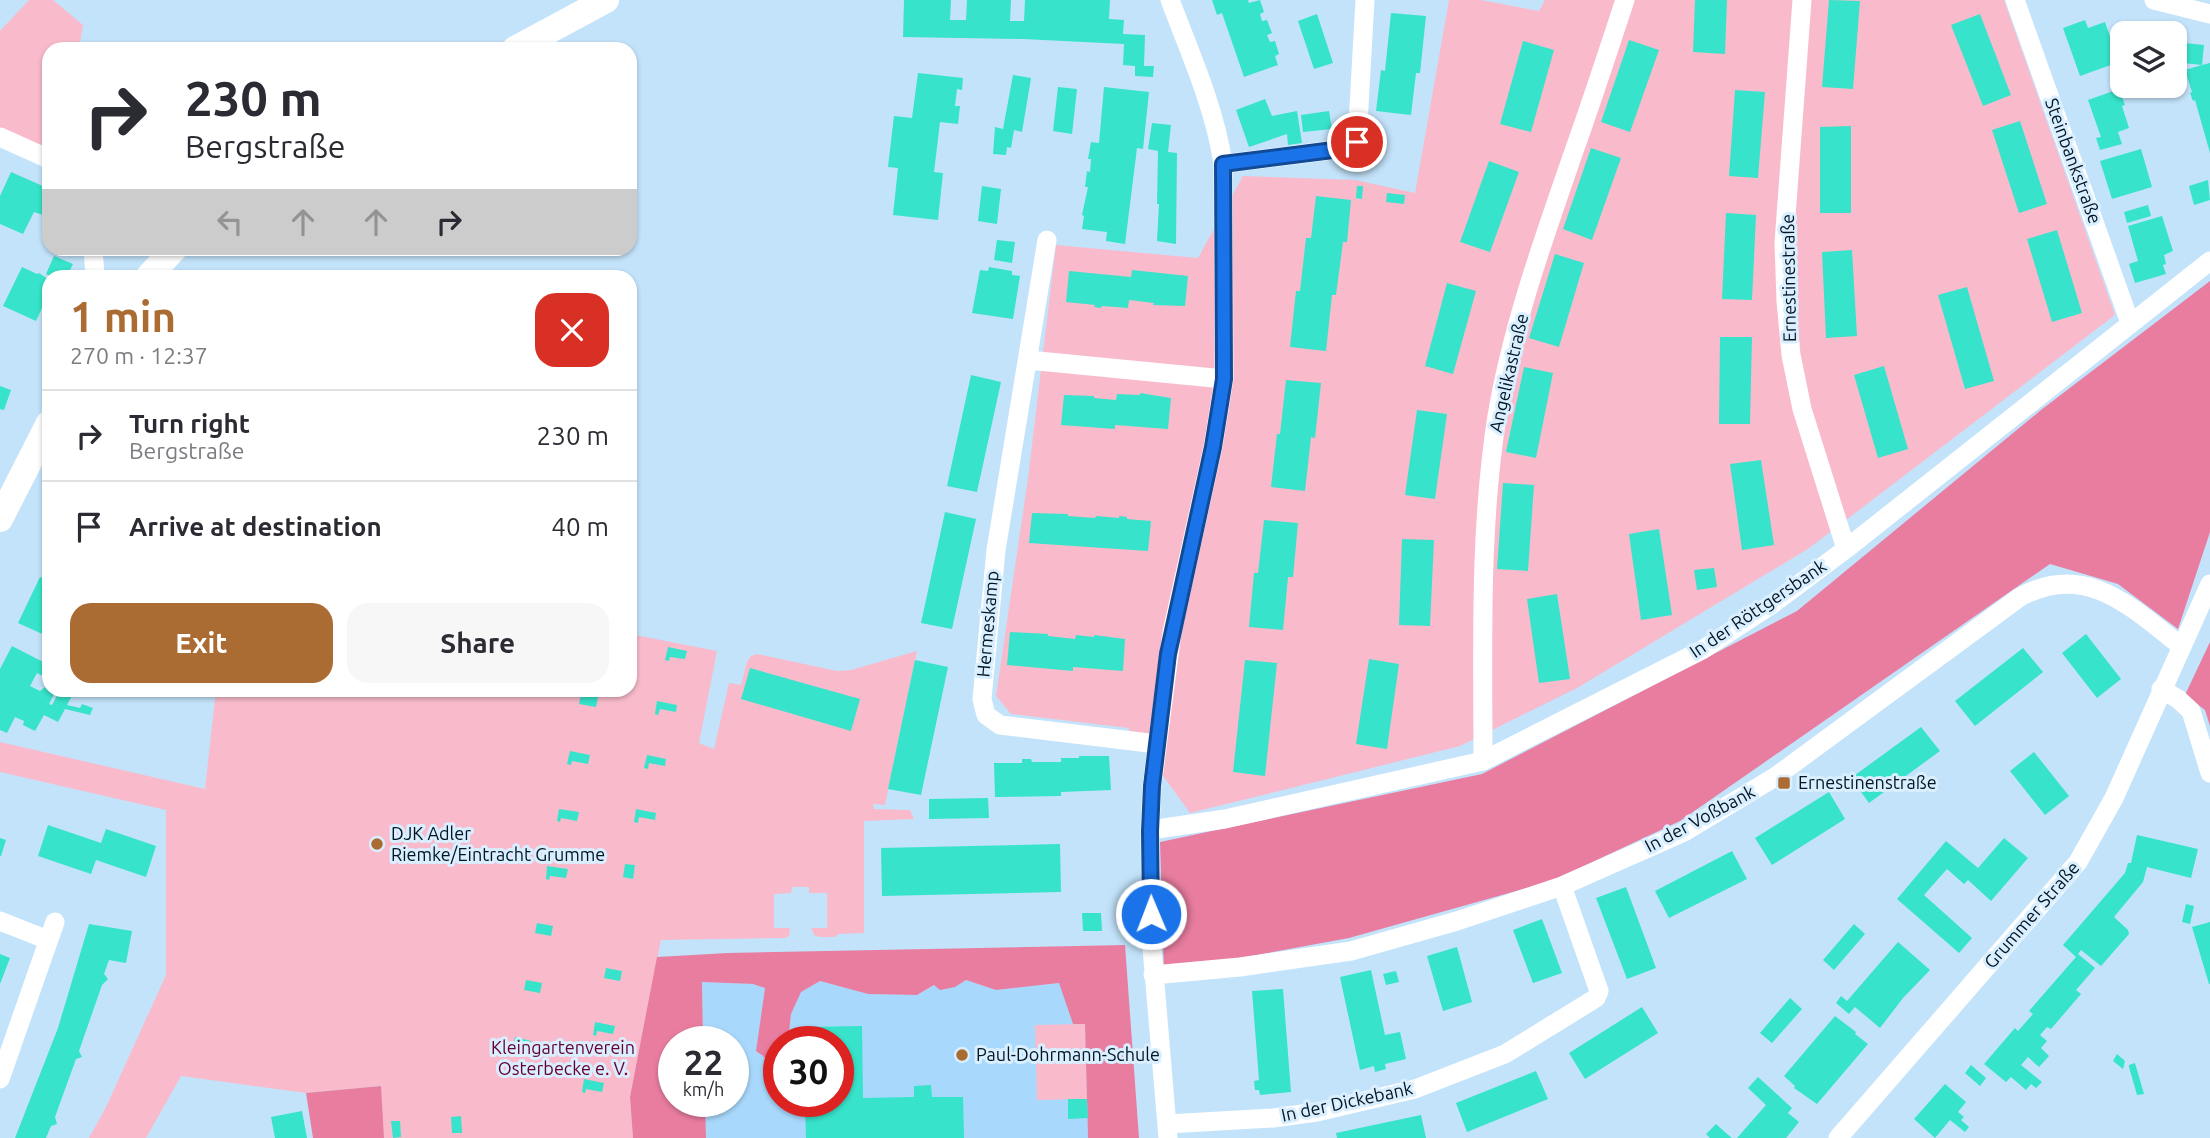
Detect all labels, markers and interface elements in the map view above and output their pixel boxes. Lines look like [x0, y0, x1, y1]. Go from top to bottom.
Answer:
map controls [2110, 21, 2187, 98]
button: layers [2110, 21, 2187, 98]
icon: right [70, 70, 161, 161]
text: 230 m [185, 70, 322, 125]
street label: Steinbankstraße [2042, 95, 2106, 226]
pin [1327, 112, 1387, 172]
icon: arrive [1338, 123, 1376, 161]
text: Bergstraße [185, 128, 345, 164]
icon: left [211, 203, 249, 241]
icon: ahead [284, 203, 322, 241]
icon: ahead [357, 203, 395, 241]
icon: right [430, 203, 468, 241]
street label: Ernestinestraße [1777, 214, 1799, 342]
text: 1 min [70, 293, 176, 340]
button: close [535, 293, 609, 367]
street label: Angelikastraße [1485, 311, 1531, 434]
text: 270 m · 12:37 [70, 343, 208, 368]
text: Turn right [129, 409, 250, 438]
icon: right [70, 417, 108, 455]
text: 230 m [537, 421, 609, 450]
text: Bergstraße [129, 438, 244, 463]
icon: arrive [70, 508, 108, 546]
text: Arrive at destination [129, 512, 382, 541]
text: 40 m [551, 512, 609, 541]
street label: In der Röttgersbank [1685, 555, 1829, 661]
street label: Hermeskamp [972, 570, 1002, 678]
button: Exit [70, 603, 333, 683]
button: Share [347, 603, 609, 683]
place label: Ernestinenstraße [1798, 772, 1937, 792]
marker: Ernestinenstraße [1776, 775, 1792, 791]
street label: In der Voßbank [1641, 781, 1758, 856]
place label: DJK Adler Riemke/Eintracht Grumme [391, 823, 605, 864]
marker: DJK Adler Riemke/Eintracht Grumme [369, 836, 385, 852]
street label: Grummer Straße [1980, 857, 2083, 972]
position arrow [1114, 877, 1188, 951]
speed limit sign: 30 [763, 1026, 854, 1117]
park label: Kleingartenverein Osterbecke e. V. [491, 1037, 635, 1078]
text: 22 [684, 1042, 723, 1082]
place label: Paul-Dohrmann-Schule [976, 1044, 1160, 1064]
marker: Paul-Dohrmann-Schule [954, 1047, 970, 1063]
street label: In der Dickebank [1279, 1077, 1414, 1125]
text: km/h [683, 1079, 724, 1099]

